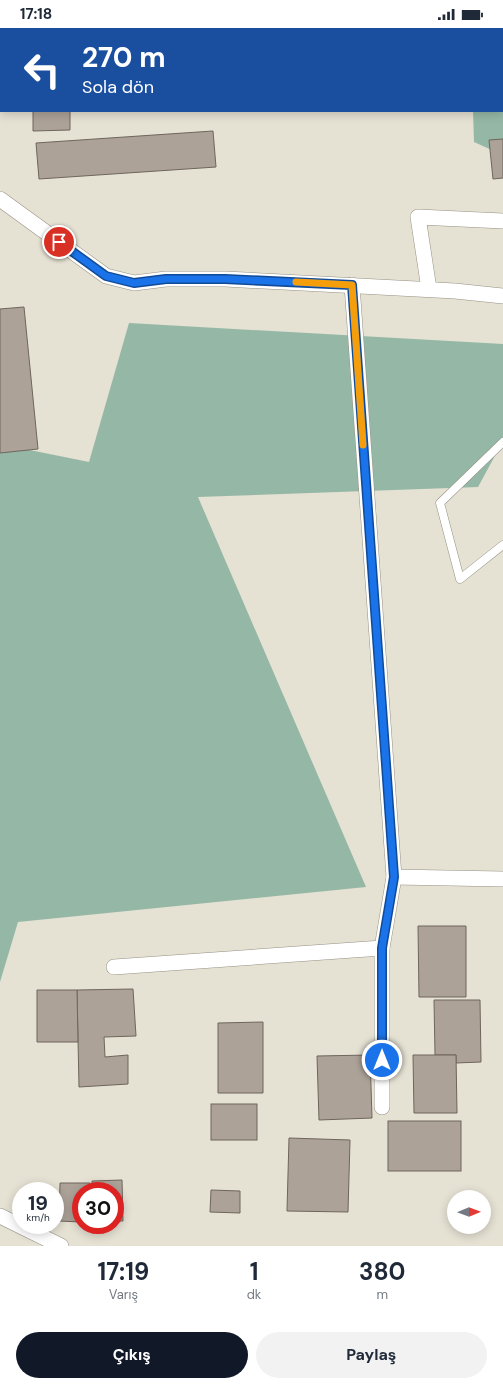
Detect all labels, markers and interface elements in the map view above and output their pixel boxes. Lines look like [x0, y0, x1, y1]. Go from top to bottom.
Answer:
text: 17:18 [20, 4, 52, 24]
text: 270 m [82, 39, 165, 76]
icon: left [16, 44, 68, 96]
text: Sola dön [82, 75, 154, 99]
pin [42, 225, 76, 259]
icon: arrive [48, 231, 70, 253]
position arrow [361, 1039, 403, 1081]
speed limit sign: 30 [72, 1182, 124, 1234]
text: 19 [28, 1190, 48, 1216]
north arrow [447, 1190, 491, 1234]
map controls [447, 1190, 491, 1234]
text: km/h [26, 1211, 50, 1224]
text: 17:19 [98, 1256, 149, 1287]
text: 1 [250, 1256, 258, 1287]
text: 380 [359, 1256, 405, 1287]
text: Varış [109, 1286, 138, 1303]
text: dk [247, 1286, 261, 1303]
text: m [376, 1286, 388, 1303]
button: Çıkış [16, 1332, 248, 1378]
button: Paylaş [256, 1332, 487, 1378]

